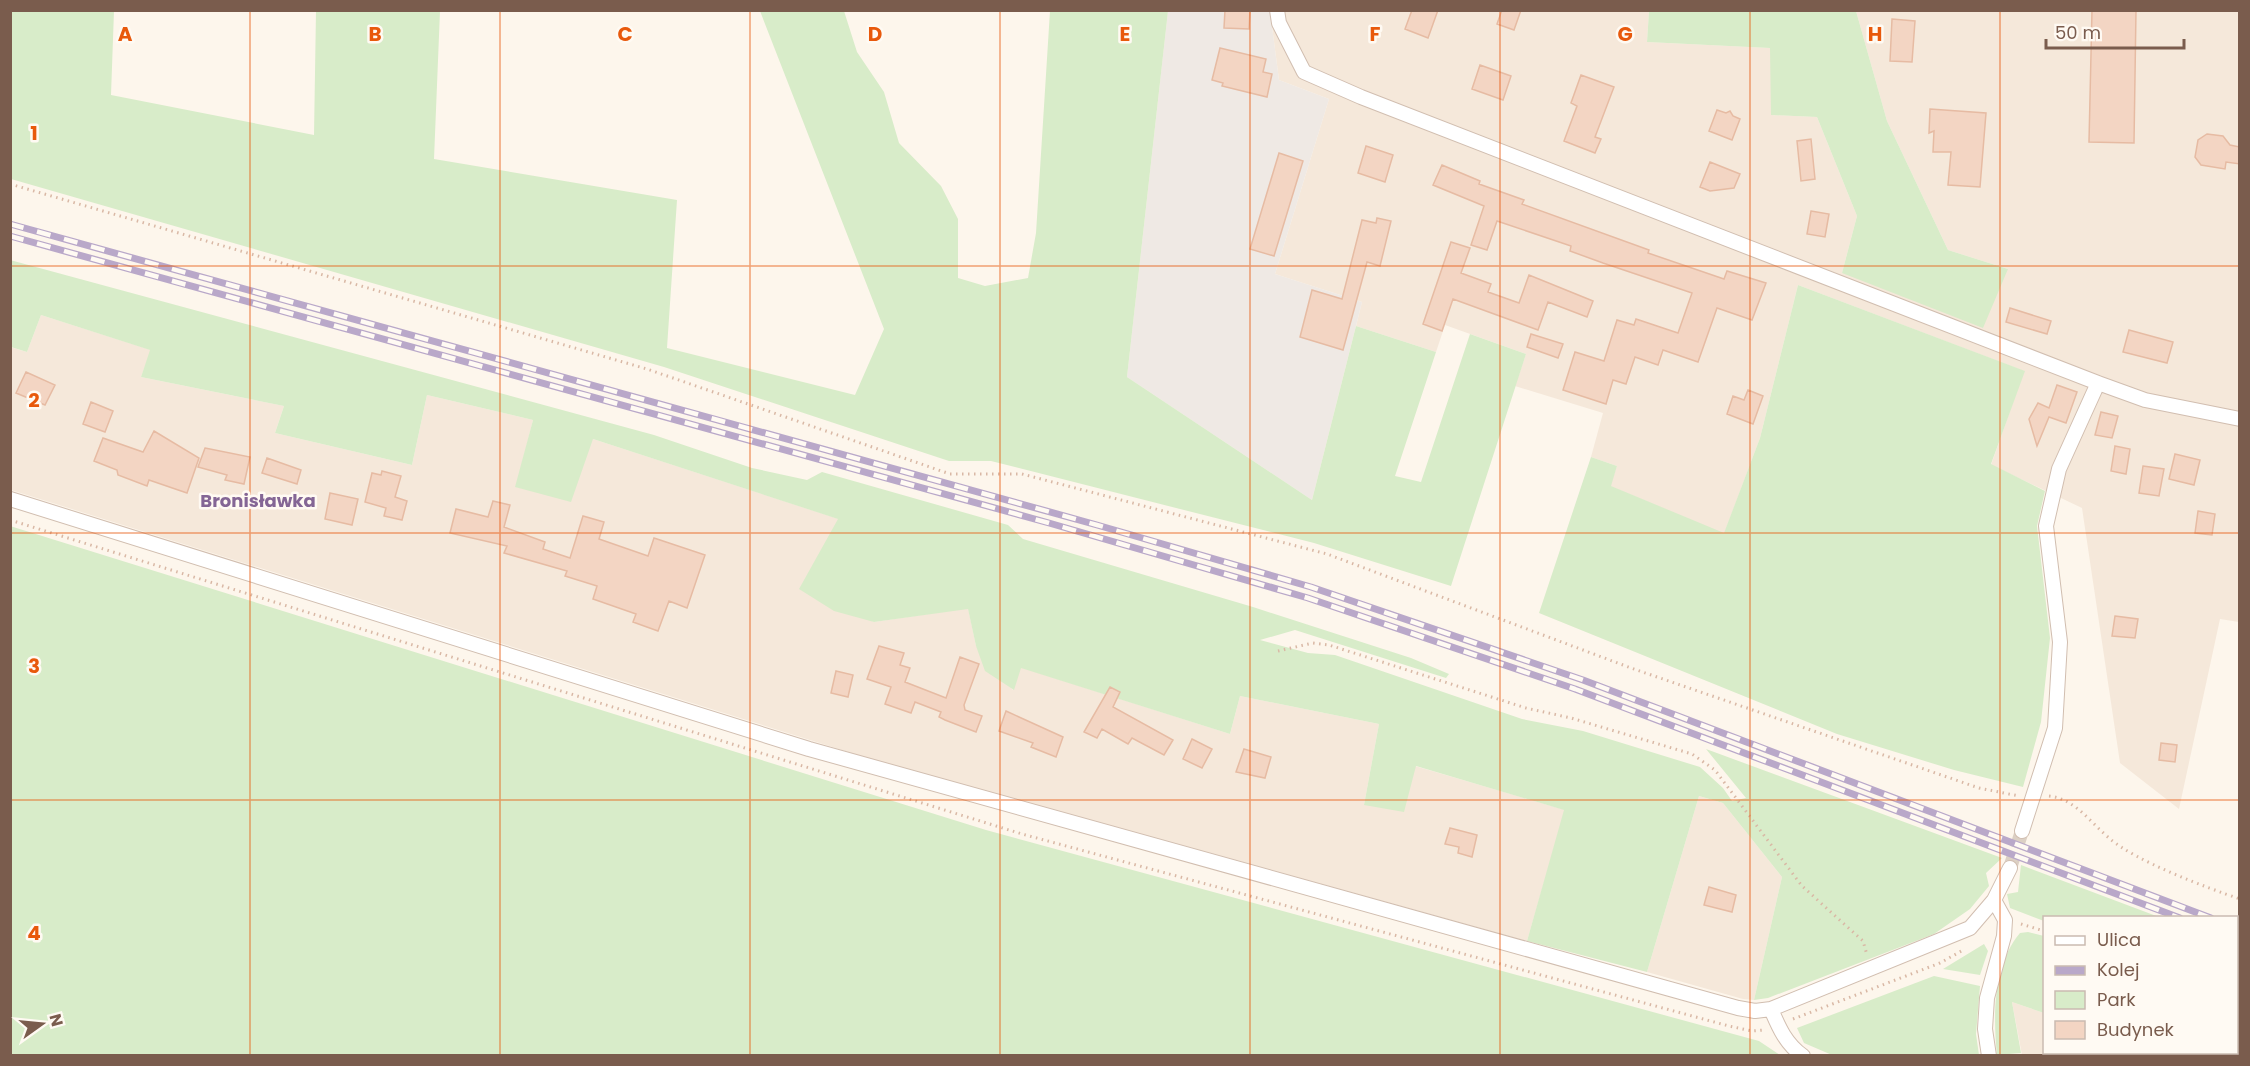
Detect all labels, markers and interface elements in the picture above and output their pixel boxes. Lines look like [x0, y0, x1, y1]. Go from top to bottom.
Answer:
scale bar [2046, 12, 2184, 50]
text: A [118, 20, 133, 48]
text: B [368, 20, 382, 48]
text: C [617, 20, 633, 48]
text: D [868, 20, 882, 48]
text: E [1120, 20, 1130, 48]
text: F [1370, 20, 1381, 48]
text: G [1617, 20, 1633, 48]
text: H [1868, 20, 1882, 48]
text: 50 m [2055, 20, 2101, 45]
text: 1 [30, 119, 38, 147]
text: 2 [28, 386, 40, 414]
district label: Bronisławka [200, 488, 316, 513]
text: 3 [28, 652, 40, 680]
legend [2043, 916, 2238, 1054]
text: 4 [27, 919, 41, 947]
text: Ulica [2097, 927, 2141, 952]
text: Kolej [2097, 957, 2139, 982]
text: Park [2097, 987, 2136, 1012]
north arrow [12, 994, 72, 1054]
text: N [43, 1011, 69, 1029]
text: Budynek [2097, 1017, 2175, 1042]

